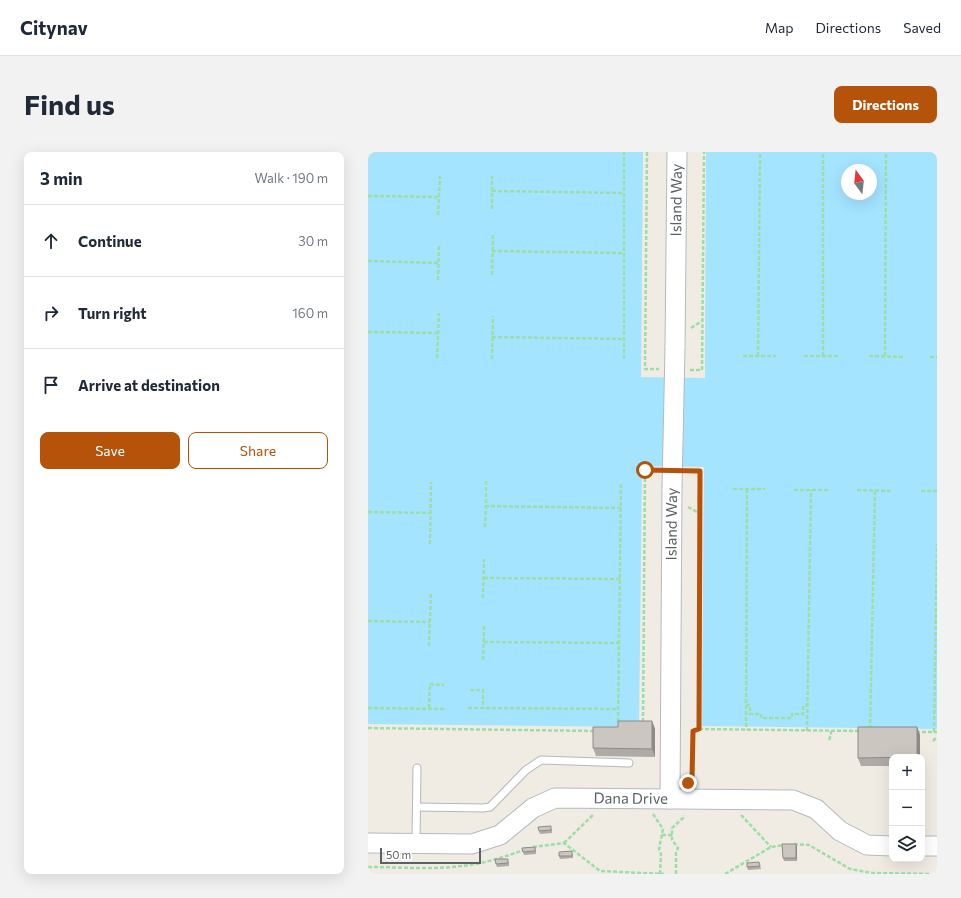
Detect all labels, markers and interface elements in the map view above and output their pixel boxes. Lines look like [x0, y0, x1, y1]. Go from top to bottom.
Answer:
text: Citynav [20, 16, 88, 39]
text: Map [765, 19, 794, 36]
text: Directions [816, 19, 881, 36]
text: Saved [903, 19, 941, 36]
button: Directions [834, 86, 937, 123]
text: Find us [24, 87, 115, 121]
street label: Island Way [666, 163, 685, 237]
north arrow [841, 164, 877, 200]
text: 3 min [40, 168, 83, 189]
text: Walk · 190 m [254, 170, 328, 186]
icon: ahead [40, 230, 62, 252]
text: Continue [78, 232, 142, 250]
text: 30 m [298, 233, 328, 249]
icon: right [40, 302, 62, 324]
text: Turn right [78, 304, 147, 322]
text: 160 m [292, 305, 328, 321]
icon: arrive [40, 374, 62, 396]
text: Arrive at destination [78, 376, 220, 394]
button: Save [40, 432, 180, 469]
button: Share [188, 432, 328, 469]
route start [636, 461, 654, 479]
street label: Island Way [662, 487, 680, 560]
map controls [889, 754, 925, 862]
button: + [889, 754, 925, 790]
route end [679, 774, 697, 792]
street label: Dana Drive [593, 788, 668, 807]
button: − [889, 790, 925, 826]
button: layers [889, 826, 925, 862]
scale bar [380, 846, 481, 865]
text: 50 m [386, 848, 411, 861]

